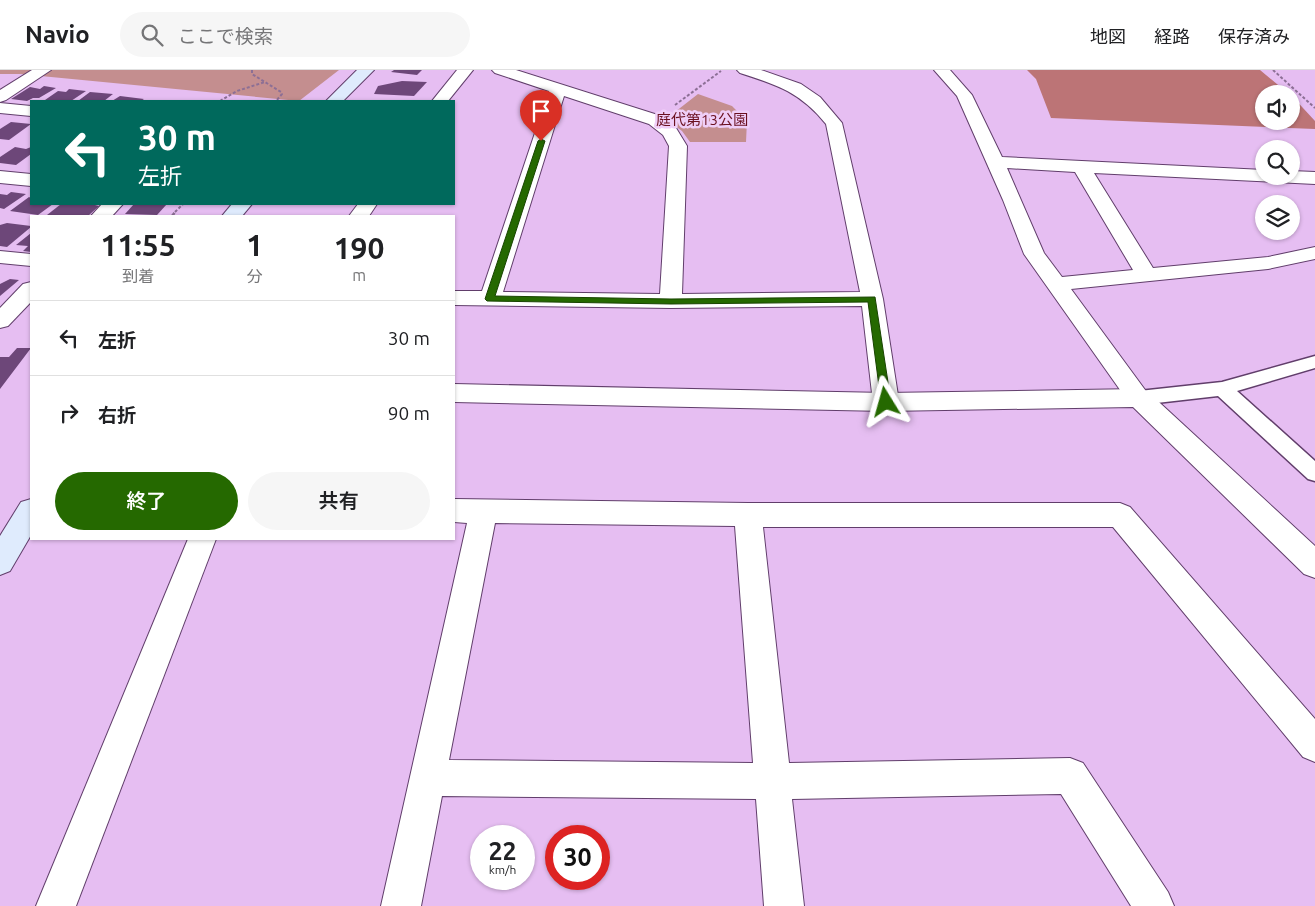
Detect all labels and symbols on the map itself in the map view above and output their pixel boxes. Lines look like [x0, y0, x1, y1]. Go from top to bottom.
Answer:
pin [520, 90, 562, 141]
park label: 庭代第13公園 [656, 111, 748, 128]
position arrow [859, 375, 911, 427]
speed limit sign: 30 [545, 825, 610, 890]

